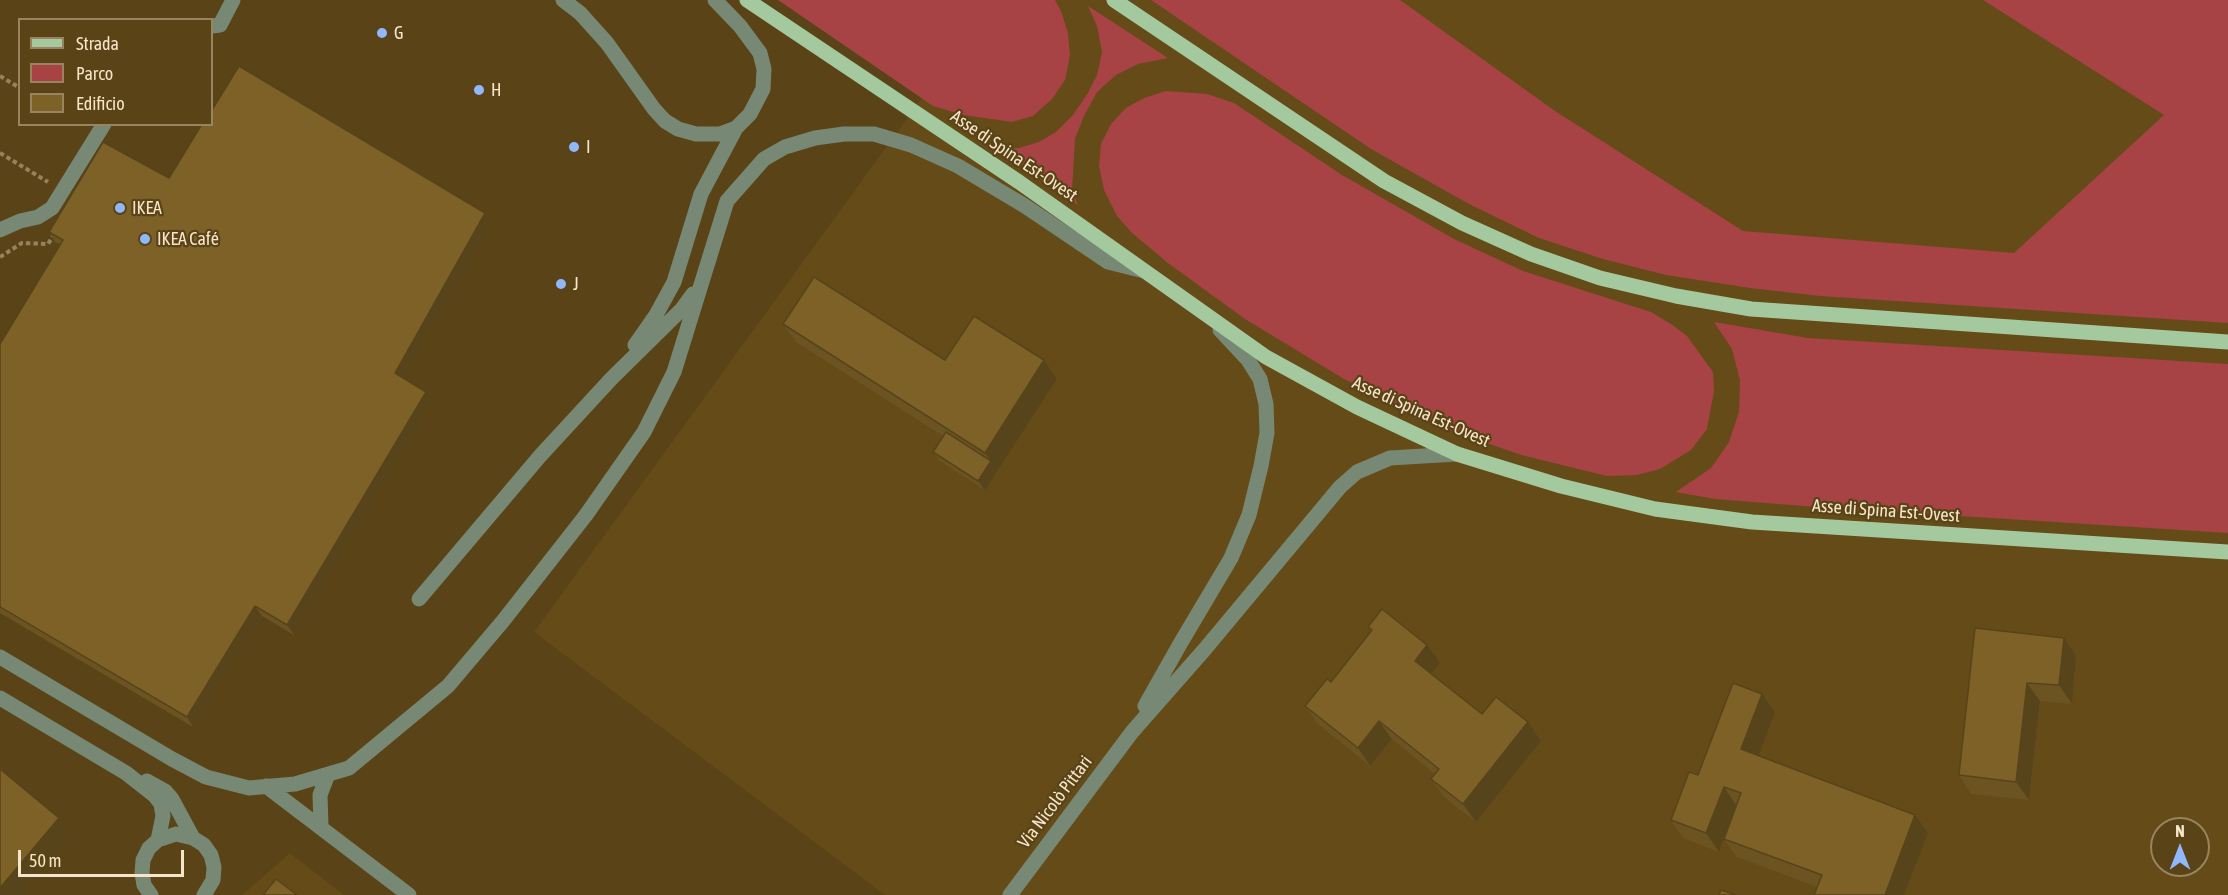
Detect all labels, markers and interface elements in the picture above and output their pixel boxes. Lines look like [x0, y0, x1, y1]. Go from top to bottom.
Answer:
legend [18, 18, 213, 126]
place label: G [394, 22, 404, 44]
marker: G [375, 26, 389, 40]
text: Strada [76, 33, 119, 54]
text: Parco [76, 63, 113, 84]
place label: H [491, 79, 501, 101]
marker: H [472, 83, 486, 97]
text: Edificio [76, 93, 125, 114]
street label: Asse di Spina Est-Ovest [947, 106, 1081, 206]
place label: I [586, 136, 591, 158]
marker: I [567, 140, 581, 154]
place label: IKEA [132, 197, 162, 219]
marker: IKEA [113, 201, 127, 215]
place label: IKEA Café [157, 228, 219, 250]
marker: IKEA Café [138, 232, 152, 246]
place label: J [573, 273, 579, 295]
marker: J [554, 277, 568, 291]
street label: Asse di Spina Est-Ovest [1349, 372, 1493, 452]
street label: Asse di Spina Est-Ovest [1811, 495, 1961, 527]
street label: Via Nicolò Pittari [1013, 752, 1097, 852]
north arrow [2150, 817, 2210, 877]
text: N [2175, 822, 2185, 840]
scale bar [21, 838, 188, 876]
text: 50 m [29, 850, 61, 871]

